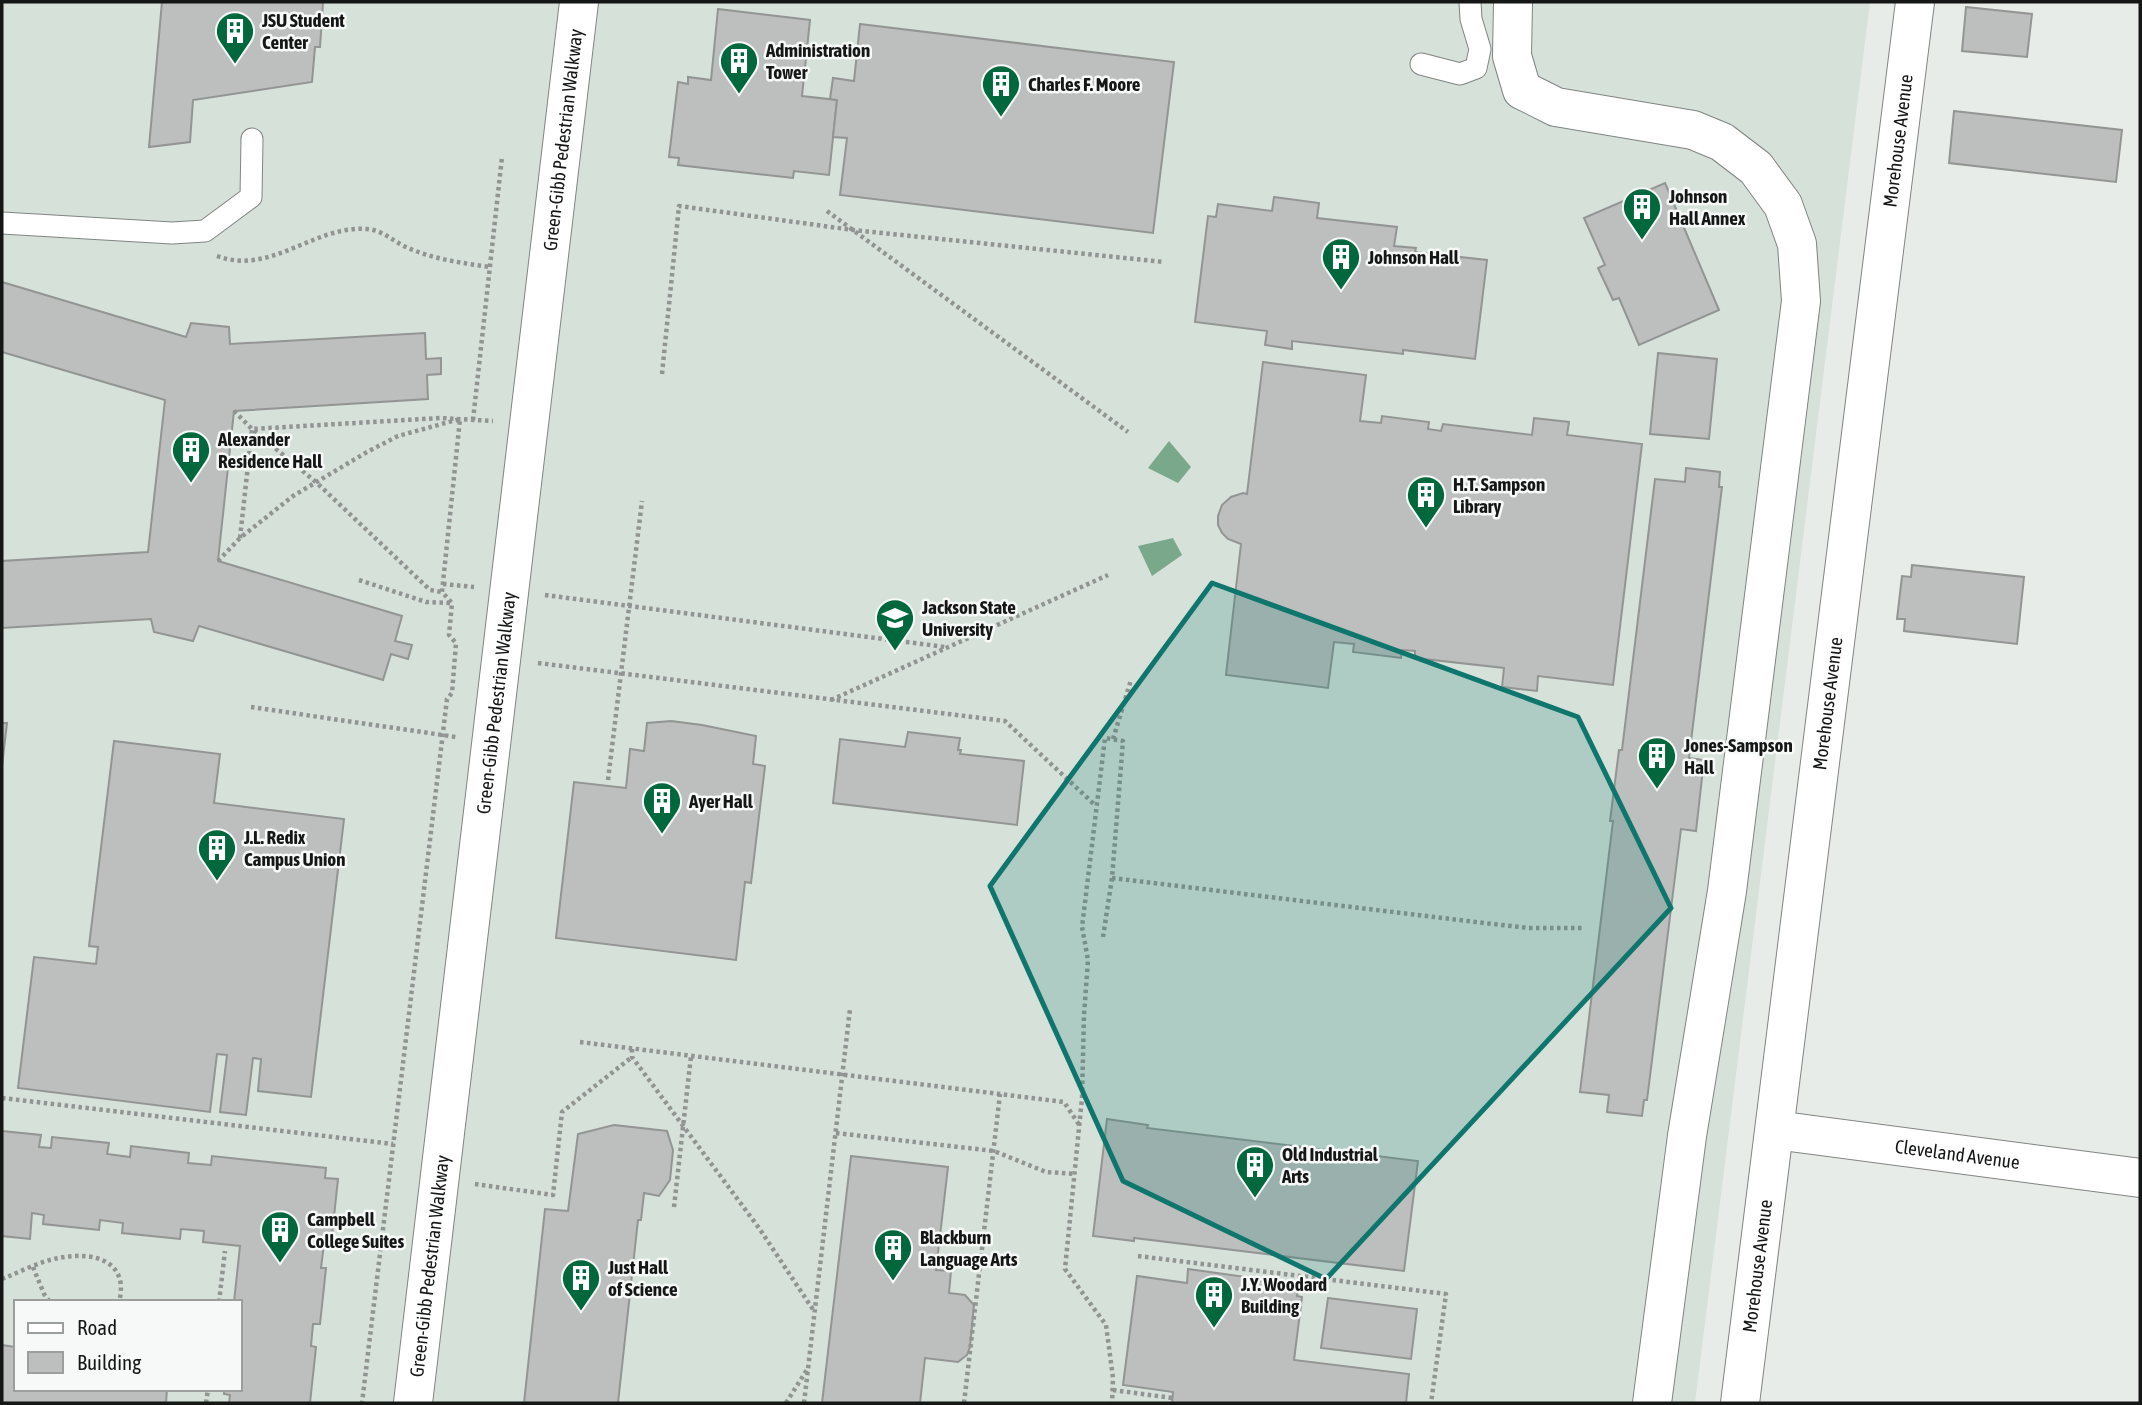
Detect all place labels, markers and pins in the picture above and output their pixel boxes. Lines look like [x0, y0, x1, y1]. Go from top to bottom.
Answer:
place label: JSU Student Center [261, 9, 345, 53]
building icon: JSU Student Center [214, 10, 256, 65]
place label: Administration Tower [765, 39, 870, 83]
building icon: Administration Tower [718, 40, 760, 95]
building icon: Charles F. Moore [980, 63, 1022, 118]
place label: Charles F. Moore [1028, 73, 1141, 95]
place label: Johnson Hall Annex [1668, 185, 1746, 229]
building icon: Johnson Hall Annex [1621, 186, 1663, 241]
building icon: Johnson Hall [1320, 236, 1362, 291]
place label: Johnson Hall [1367, 246, 1460, 268]
place label: Alexander Residence Hall [217, 428, 323, 472]
building icon: Alexander Residence Hall [170, 429, 212, 484]
place label: H.T. Sampson Library [1453, 473, 1545, 517]
building icon: H.T. Sampson Library [1405, 474, 1447, 529]
place label: Jackson State University [921, 596, 1016, 640]
school or university icon: Jackson State University [874, 597, 916, 652]
place label: Jones-Sampson Hall [1683, 734, 1793, 778]
building icon: Jones-Sampson Hall [1636, 735, 1678, 790]
building icon: Ayer Hall [641, 780, 683, 835]
place label: Ayer Hall [688, 790, 754, 812]
place label: J.L. Redix Campus Union [243, 826, 346, 870]
building icon: J.L. Redix Campus Union [196, 827, 238, 882]
place label: Old Industrial Arts [1281, 1143, 1379, 1187]
building icon: Old Industrial Arts [1234, 1144, 1276, 1199]
place label: Campbell College Suites [307, 1208, 404, 1252]
building icon: Campbell College Suites [259, 1209, 301, 1264]
place label: Blackburn Language Arts [920, 1226, 1018, 1270]
building icon: Blackburn Language Arts [872, 1227, 914, 1282]
place label: Just Hall of Science [607, 1256, 678, 1300]
building icon: Just Hall of Science [560, 1257, 602, 1312]
place label: J.Y. Woodard Building [1240, 1273, 1327, 1317]
building icon: J.Y. Woodard Building [1193, 1274, 1235, 1329]

